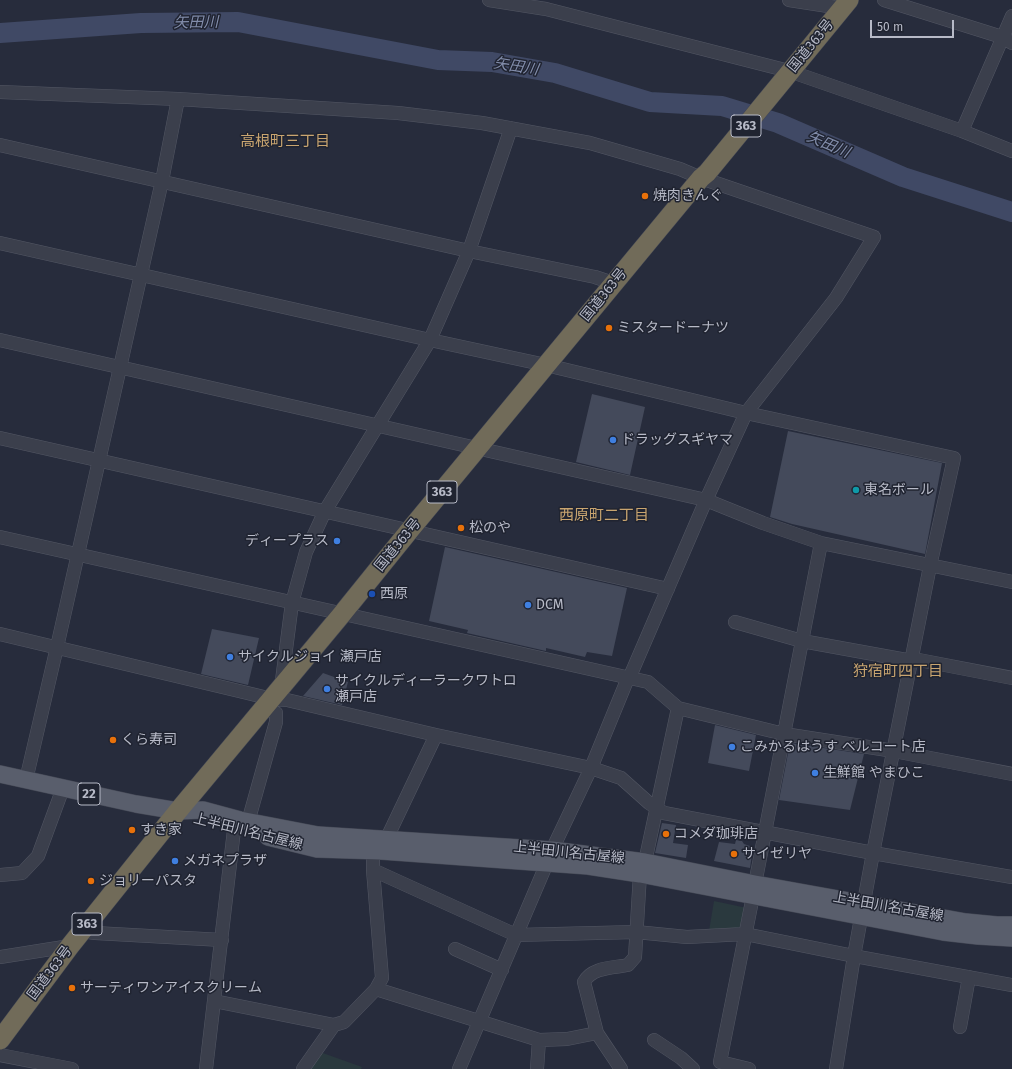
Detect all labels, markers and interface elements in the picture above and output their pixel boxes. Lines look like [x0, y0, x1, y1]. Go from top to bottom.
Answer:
scale bar [872, 12, 956, 38]
water label: 矢田川 [173, 14, 219, 32]
street label: 国道363号 [785, 16, 837, 76]
text: 50 m [877, 20, 903, 34]
water label: 矢田川 [492, 55, 540, 79]
road number: 363 [731, 115, 761, 137]
water label: 矢田川 [804, 128, 852, 162]
district label: 高根町三丁目 [240, 133, 330, 151]
place label: 焼肉きんぐ [653, 188, 723, 204]
marker: 焼肉きんぐ [640, 191, 650, 201]
street label: 国道363号 [578, 265, 630, 325]
place label: ミスタードーナツ [617, 320, 729, 336]
marker: ミスタードーナツ [604, 323, 614, 333]
place label: ドラッグスギヤマ [621, 432, 733, 448]
marker: ドラッグスギヤマ [608, 435, 618, 445]
road number: 363 [427, 481, 457, 503]
place label: 東名ボール [864, 482, 934, 498]
marker: 東名ボール [851, 485, 861, 495]
district label: 西原町二丁目 [559, 507, 649, 525]
street label: 国道363号 [372, 515, 424, 575]
place label: 松のや [469, 520, 511, 536]
marker: 松のや [456, 523, 466, 533]
place label: ディープラス [245, 533, 329, 549]
marker: ディープラス [332, 536, 342, 546]
place label: 西原 [380, 586, 408, 602]
marker: 西原 [367, 589, 377, 599]
place label: DCM [536, 597, 564, 613]
marker: DCM [523, 600, 533, 610]
place label: サイクルジョイ 瀬戸店 [238, 649, 382, 665]
marker: サイクルジョイ 瀬戸店 [225, 652, 235, 662]
district label: 狩宿町四丁目 [853, 663, 943, 681]
place label: サイクルディーラークワトロ 瀬戸店 [335, 673, 517, 706]
marker: サイクルディーラークワトロ 瀬戸店 [322, 684, 332, 694]
place label: くら寿司 [121, 732, 177, 748]
marker: くら寿司 [108, 735, 118, 745]
place label: こみかるはうす ベルコート店 [740, 739, 926, 755]
marker: こみかるはうす ベルコート店 [727, 742, 737, 752]
place label: 生鮮館 やまひこ [823, 765, 925, 781]
marker: 生鮮館 やまひこ [810, 768, 820, 778]
road number: 22 [78, 783, 100, 805]
street label: 上半田川名古屋線 [192, 810, 304, 854]
place label: すき家 [140, 822, 182, 838]
marker: すき家 [127, 825, 137, 835]
place label: コメダ珈琲店 [674, 826, 758, 842]
marker: コメダ珈琲店 [661, 829, 671, 839]
street label: 上半田川名古屋線 [512, 839, 626, 867]
place label: サイゼリヤ [742, 846, 812, 862]
marker: サイゼリヤ [729, 849, 739, 859]
place label: メガネプラザ [183, 853, 267, 869]
marker: メガネプラザ [170, 856, 180, 866]
place label: ジョリーパスタ [99, 873, 197, 889]
marker: ジョリーパスタ [86, 876, 96, 886]
street label: 上半田川名古屋線 [831, 889, 945, 925]
road number: 363 [72, 913, 102, 935]
street label: 国道363号 [24, 943, 76, 1003]
place label: サーティワンアイスクリーム [80, 980, 262, 996]
marker: サーティワンアイスクリーム [67, 983, 77, 993]

